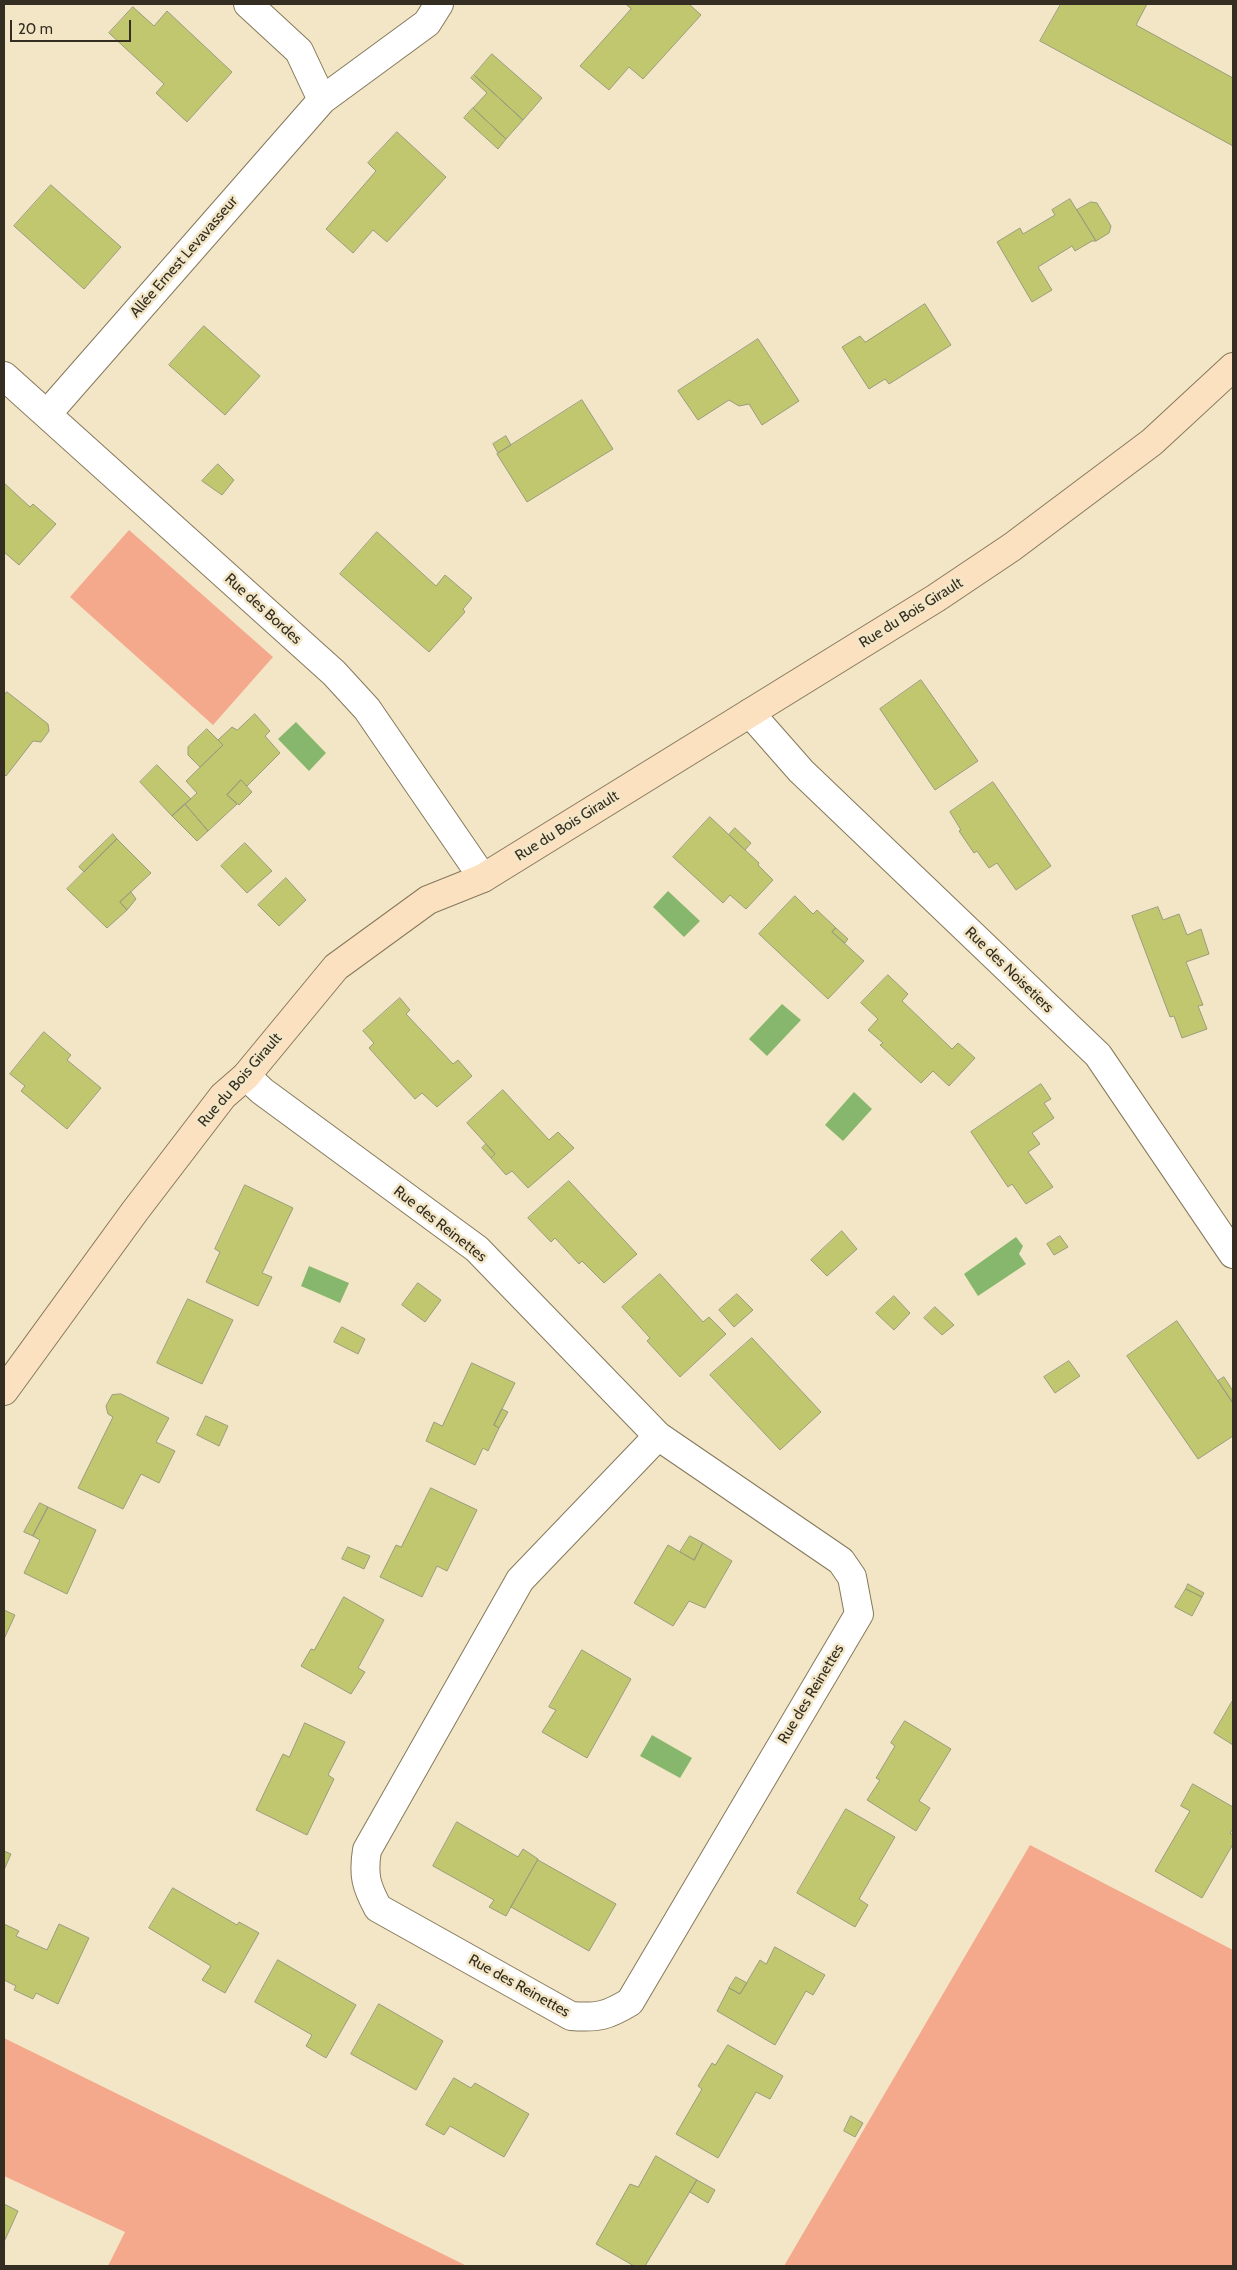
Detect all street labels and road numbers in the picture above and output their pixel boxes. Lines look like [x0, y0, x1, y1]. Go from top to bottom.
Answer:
street label: Allée Ernest Levavasseur [126, 193, 242, 321]
street label: Rue des Bordes [221, 570, 305, 648]
street label: Rue du Bois Girault [856, 574, 966, 652]
street label: Rue du Bois Girault [512, 787, 622, 865]
street label: Rue des Noisetiers [961, 923, 1057, 1017]
street label: Rue du Bois Girault [194, 1029, 286, 1131]
street label: Rue des Reinettes [390, 1182, 490, 1266]
street label: Rue des Reinettes [774, 1641, 848, 1747]
street label: Rue des Reinettes [465, 1951, 573, 2021]

